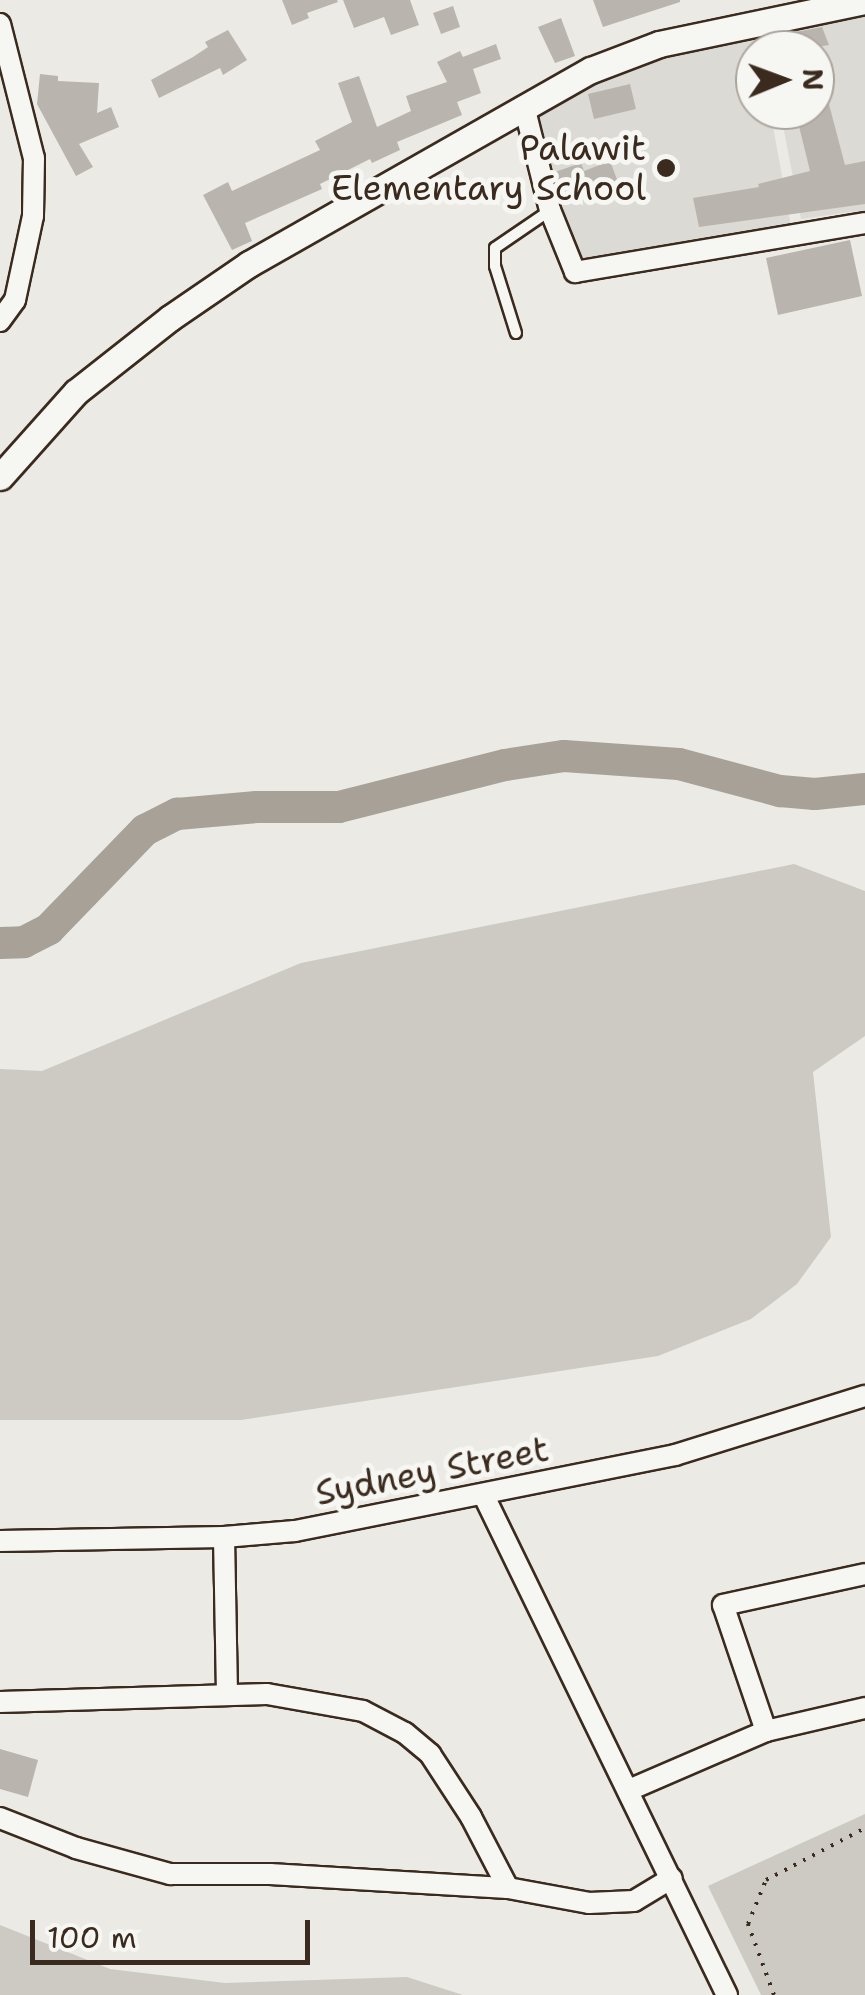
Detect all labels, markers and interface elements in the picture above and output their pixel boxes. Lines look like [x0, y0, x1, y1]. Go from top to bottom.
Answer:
north arrow [735, 30, 835, 130]
text: N [794, 68, 832, 91]
place label: Palawit Elementary School [331, 127, 646, 209]
marker: Palawit Elementary School [655, 157, 677, 179]
street label: Sydney Street [312, 1428, 552, 1514]
scale bar [35, 1900, 315, 1962]
text: 100 m [47, 1917, 137, 1958]

